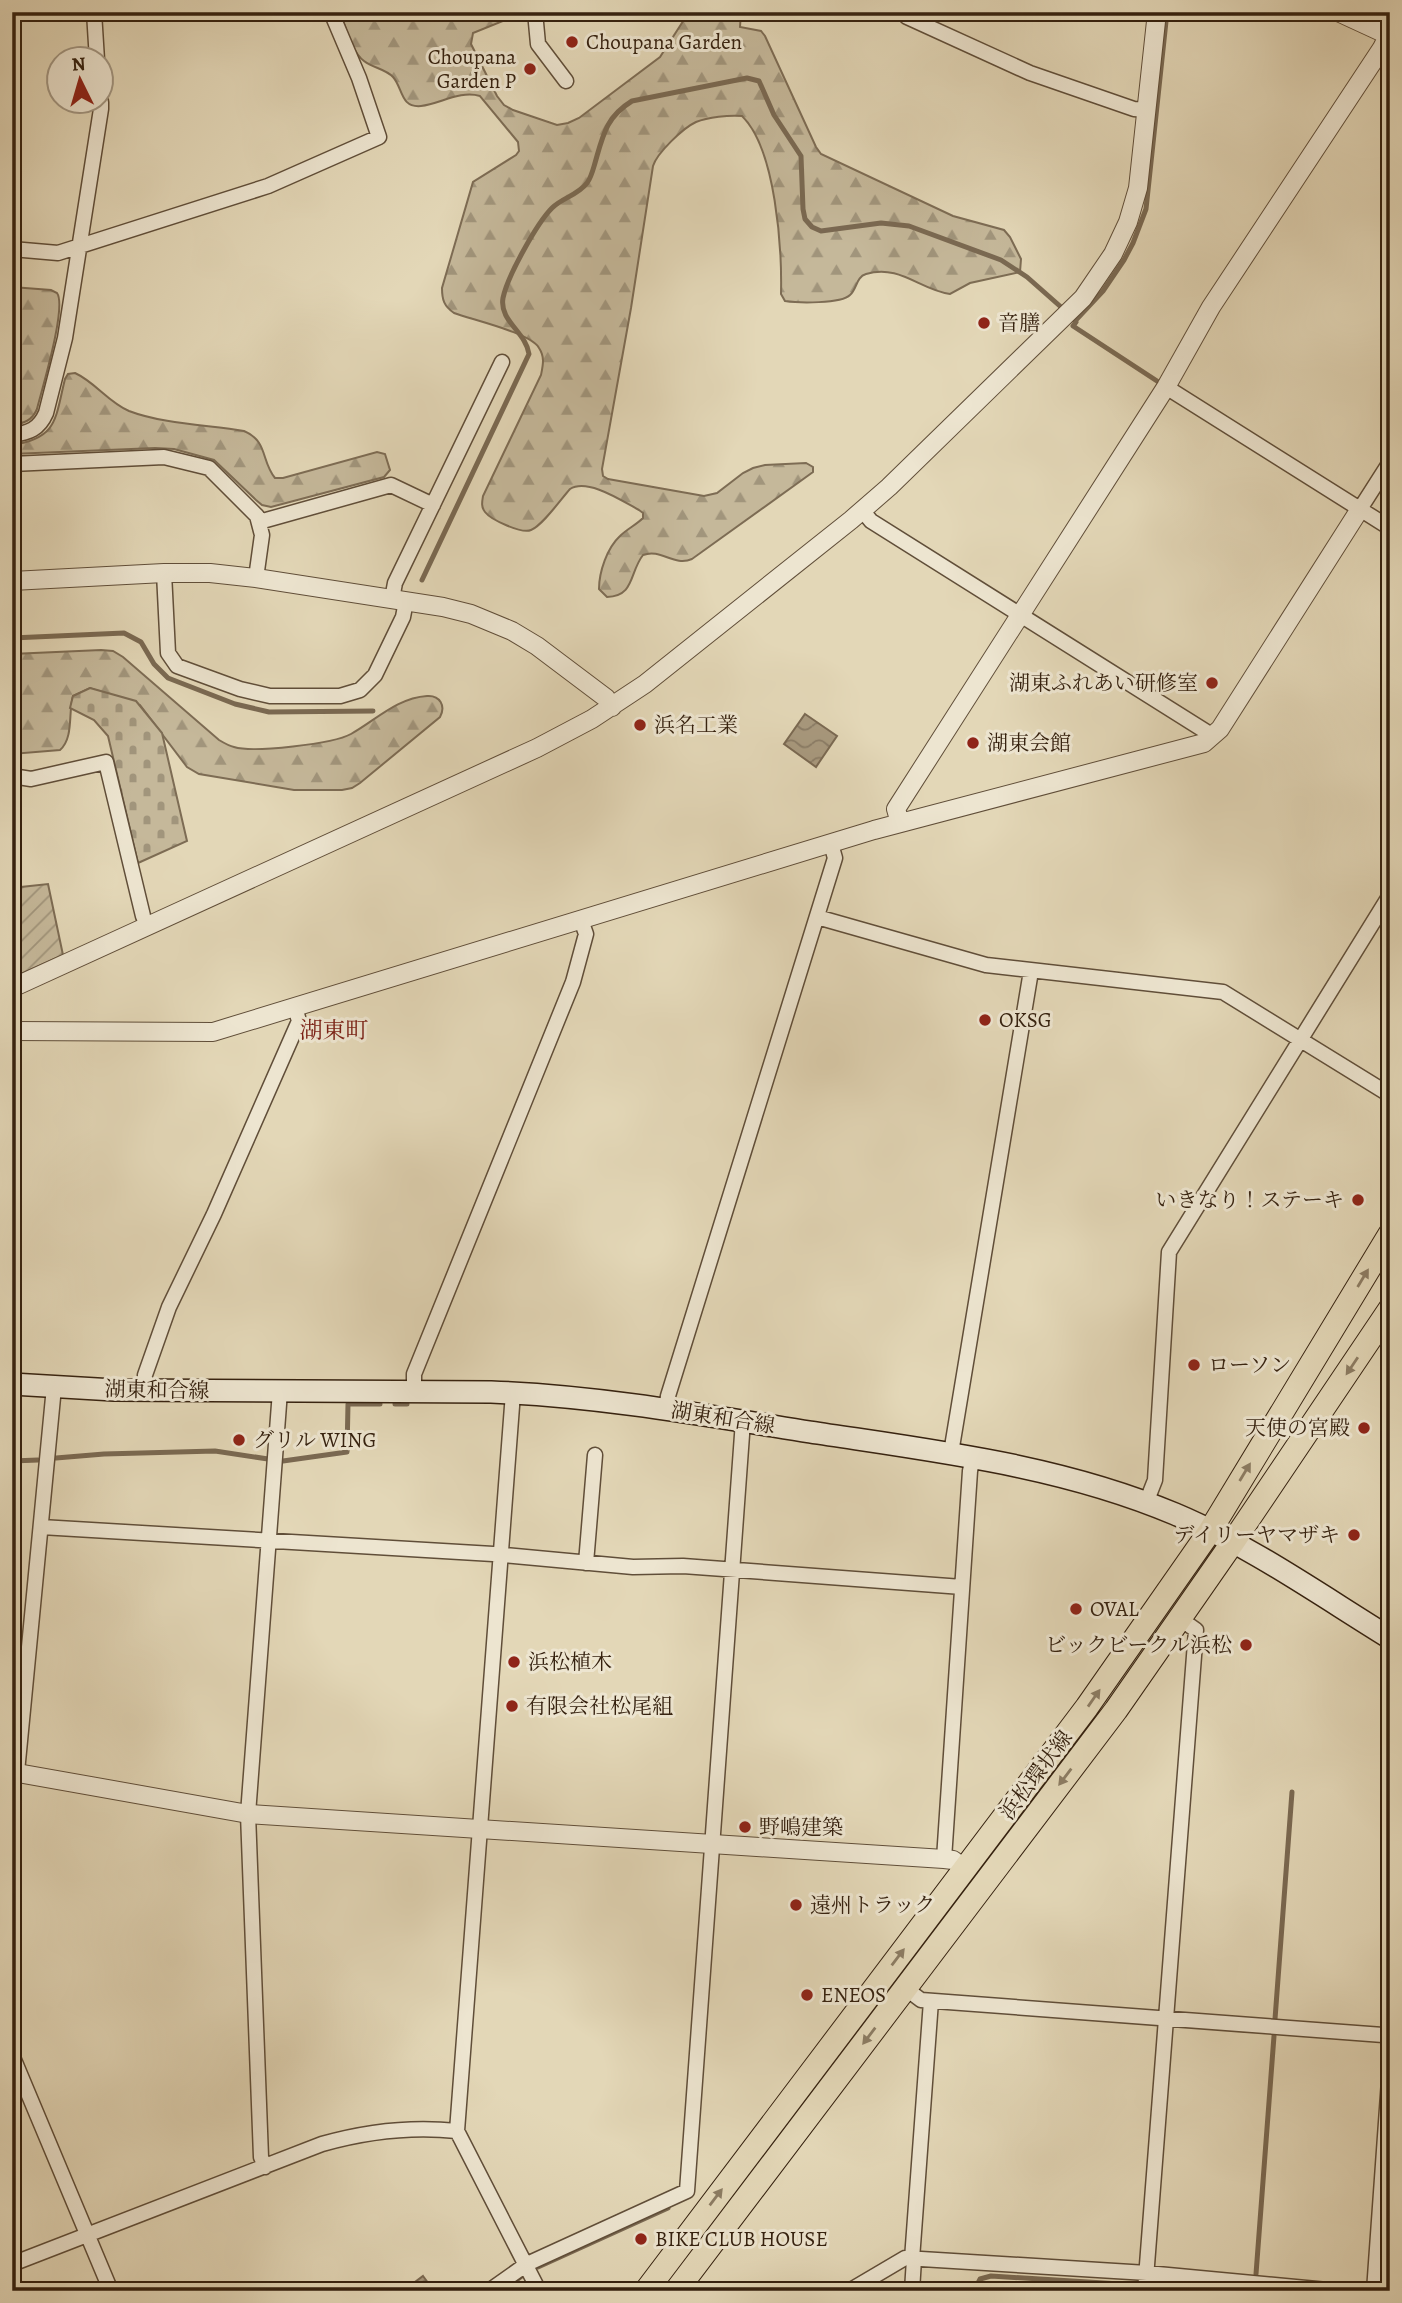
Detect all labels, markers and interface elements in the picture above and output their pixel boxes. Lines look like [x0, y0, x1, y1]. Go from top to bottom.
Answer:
place label: Choupana Garden [586, 28, 742, 56]
marker: Choupana Garden [564, 34, 580, 50]
place label: Choupana Garden P [428, 43, 516, 95]
north arrow [46, 46, 116, 116]
text: N [71, 50, 87, 78]
marker: Choupana Garden P [522, 61, 538, 77]
place label: 音膳 [998, 309, 1040, 337]
marker: 音膳 [976, 315, 992, 331]
place label: 湖東ふれあい研修室 [1009, 669, 1198, 697]
marker: 湖東ふれあい研修室 [1204, 675, 1220, 691]
place label: 浜名工業 [654, 711, 738, 739]
marker: 浜名工業 [632, 717, 648, 733]
place label: 湖東会館 [987, 729, 1071, 757]
marker: 湖東会館 [965, 735, 981, 751]
place label: OKSG [999, 1006, 1052, 1034]
marker: OKSG [977, 1012, 993, 1028]
district label: 湖東町 [300, 1015, 369, 1046]
place label: いきなり！ステーキ [1155, 1186, 1344, 1214]
marker: いきなり！ステーキ [1350, 1192, 1366, 1208]
one-way arrow [1357, 1268, 1369, 1287]
place label: ローソン [1208, 1351, 1291, 1379]
one-way arrow [1345, 1356, 1358, 1375]
marker: ローソン [1186, 1357, 1202, 1373]
street label: 湖東和合線 [104, 1375, 210, 1405]
street label: 湖東和合線 [669, 1396, 777, 1440]
place label: 天使の宮殿 [1245, 1414, 1350, 1442]
marker: 天使の宮殿 [1356, 1420, 1372, 1436]
place label: グリル WING [253, 1426, 376, 1454]
marker: グリル WING [231, 1432, 247, 1448]
one-way arrow [1239, 1463, 1251, 1482]
place label: デイリーヤマザキ [1173, 1521, 1340, 1549]
marker: デイリーヤマザキ [1346, 1527, 1362, 1543]
place label: OVAL [1090, 1595, 1139, 1623]
marker: OVAL [1068, 1601, 1084, 1617]
place label: ビックビークル浜松 [1045, 1631, 1232, 1659]
marker: ビックビークル浜松 [1238, 1637, 1254, 1653]
place label: 浜松植木 [528, 1648, 612, 1676]
marker: 浜松植木 [506, 1654, 522, 1670]
one-way arrow [1087, 1688, 1100, 1707]
place label: 有限会社松尾組 [526, 1692, 673, 1720]
marker: 有限会社松尾組 [504, 1698, 520, 1714]
street label: 浜松環状線 [993, 1725, 1079, 1825]
one-way arrow [1058, 1767, 1073, 1785]
place label: 野嶋建築 [759, 1813, 843, 1841]
marker: 野嶋建築 [737, 1819, 753, 1835]
place label: 遠州トラック [810, 1891, 936, 1919]
marker: 遠州トラック [788, 1897, 804, 1913]
one-way arrow [891, 1949, 906, 1967]
place label: ENEOS [821, 1981, 886, 2009]
marker: ENEOS [799, 1987, 815, 2003]
one-way arrow [862, 2027, 876, 2045]
one-way arrow [709, 2189, 724, 2207]
place label: BIKE CLUB HOUSE [655, 2225, 828, 2253]
marker: BIKE CLUB HOUSE [633, 2231, 649, 2247]

